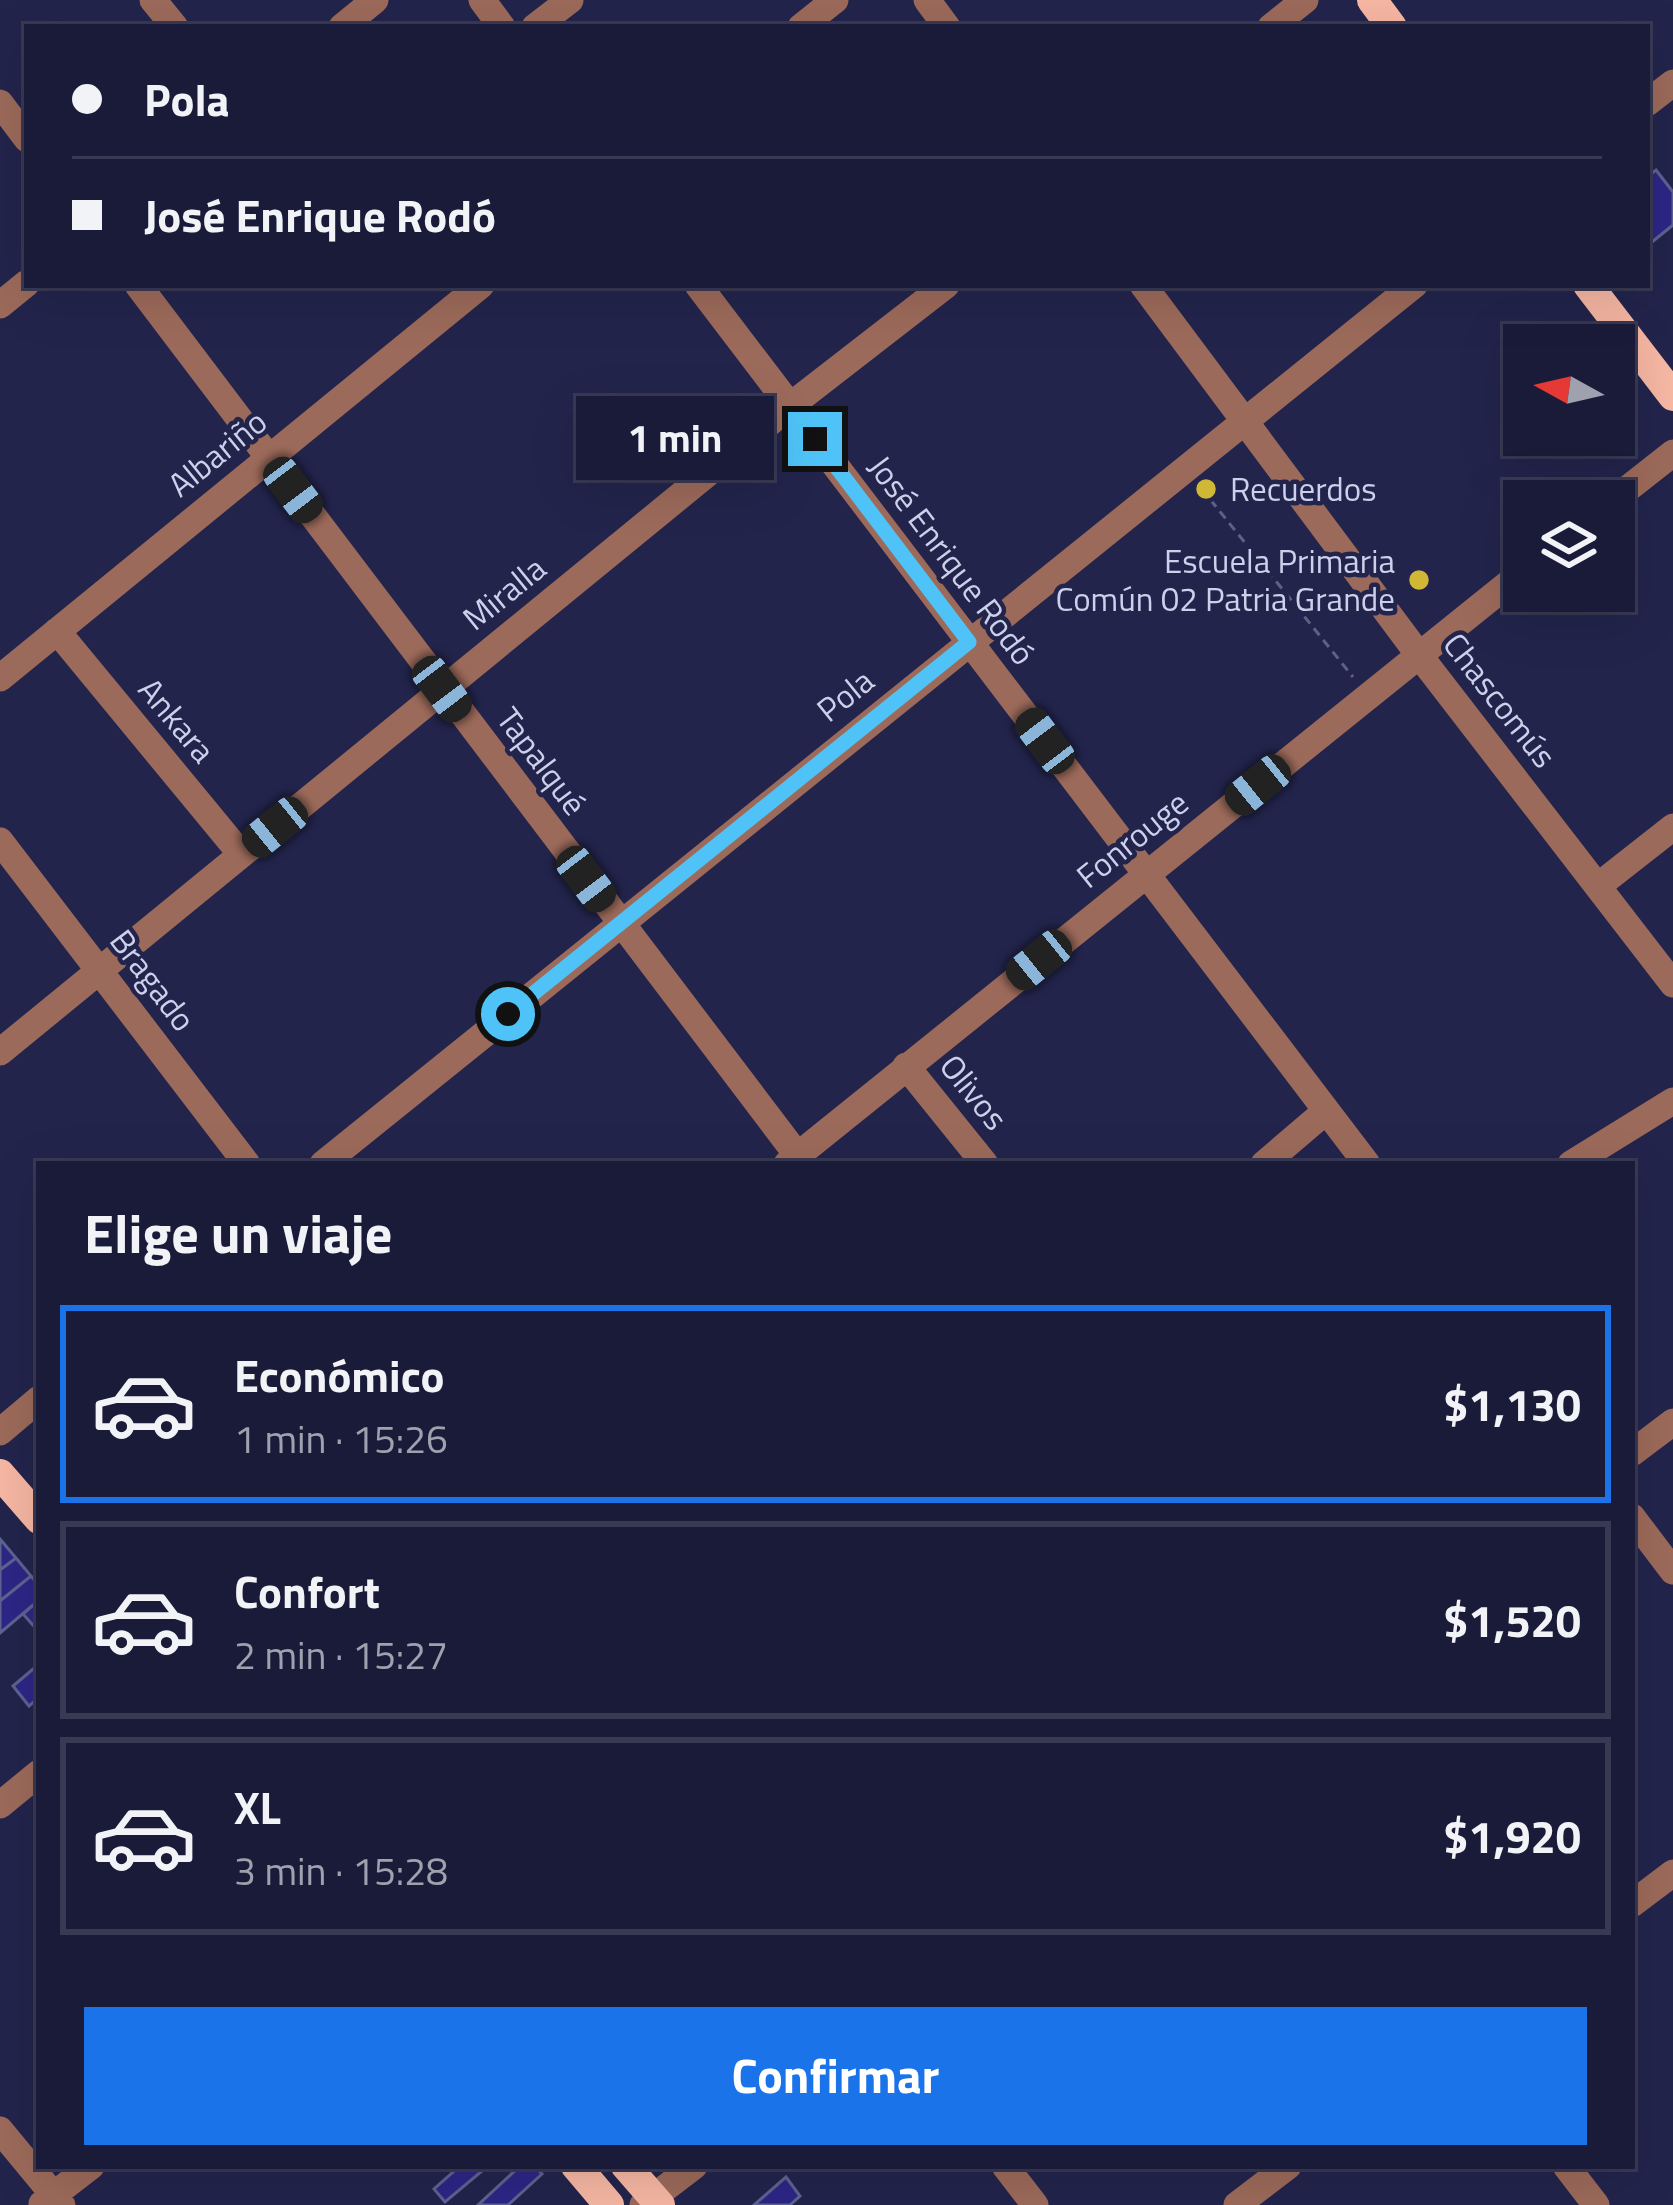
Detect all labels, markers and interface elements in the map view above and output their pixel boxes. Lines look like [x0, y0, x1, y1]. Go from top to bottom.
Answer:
text: Pola [144, 65, 230, 133]
text: José Enrique Rodó [144, 181, 496, 249]
north arrow [1503, 324, 1635, 456]
map controls [1503, 324, 1635, 612]
street label: Albariño [157, 397, 277, 509]
callout: 1 min [575, 397, 773, 481]
text: 1 min [628, 408, 722, 467]
route end [788, 412, 842, 466]
street label: José Enrique Rodó [856, 444, 1048, 676]
car [257, 450, 329, 530]
place label: Recuerdos [1230, 464, 1377, 514]
marker: Recuerdos [1193, 476, 1219, 502]
button: layers [1503, 480, 1635, 612]
place label: Escuela Primaria Común 02 Patria Grande [1056, 536, 1395, 624]
street label: Miralla [451, 544, 557, 642]
marker: Escuela Primaria Común 02 Patria Grande [1406, 567, 1432, 593]
street label: Chascomús [1431, 622, 1569, 778]
car [406, 649, 478, 729]
street label: Pola [806, 656, 884, 734]
street label: Ankara [126, 667, 228, 773]
street label: Tapalqué [485, 696, 599, 826]
car [1009, 701, 1081, 781]
car [1219, 748, 1297, 822]
street label: Fonrouge [1065, 778, 1199, 900]
car [236, 790, 314, 864]
car [550, 839, 622, 919]
street label: Bragado [98, 918, 208, 1042]
car [1000, 923, 1078, 997]
route start [481, 987, 535, 1041]
street label: Olivos [928, 1043, 1020, 1141]
text: Elige un viaje [84, 1192, 392, 1274]
text: Económico [234, 1341, 445, 1409]
icon: car [90, 1350, 198, 1458]
text: $1,130 [1443, 1370, 1581, 1438]
text: 1 min · 15:26 [234, 1409, 448, 1468]
text: Confort [234, 1557, 380, 1625]
icon: car [90, 1566, 198, 1674]
text: $1,520 [1443, 1586, 1581, 1654]
text: 2 min · 15:27 [234, 1625, 448, 1684]
text: XL [234, 1773, 281, 1841]
icon: car [90, 1782, 198, 1890]
text: $1,920 [1443, 1802, 1581, 1870]
text: 3 min · 15:28 [234, 1841, 448, 1900]
button: Confirmar [84, 2007, 1587, 2145]

